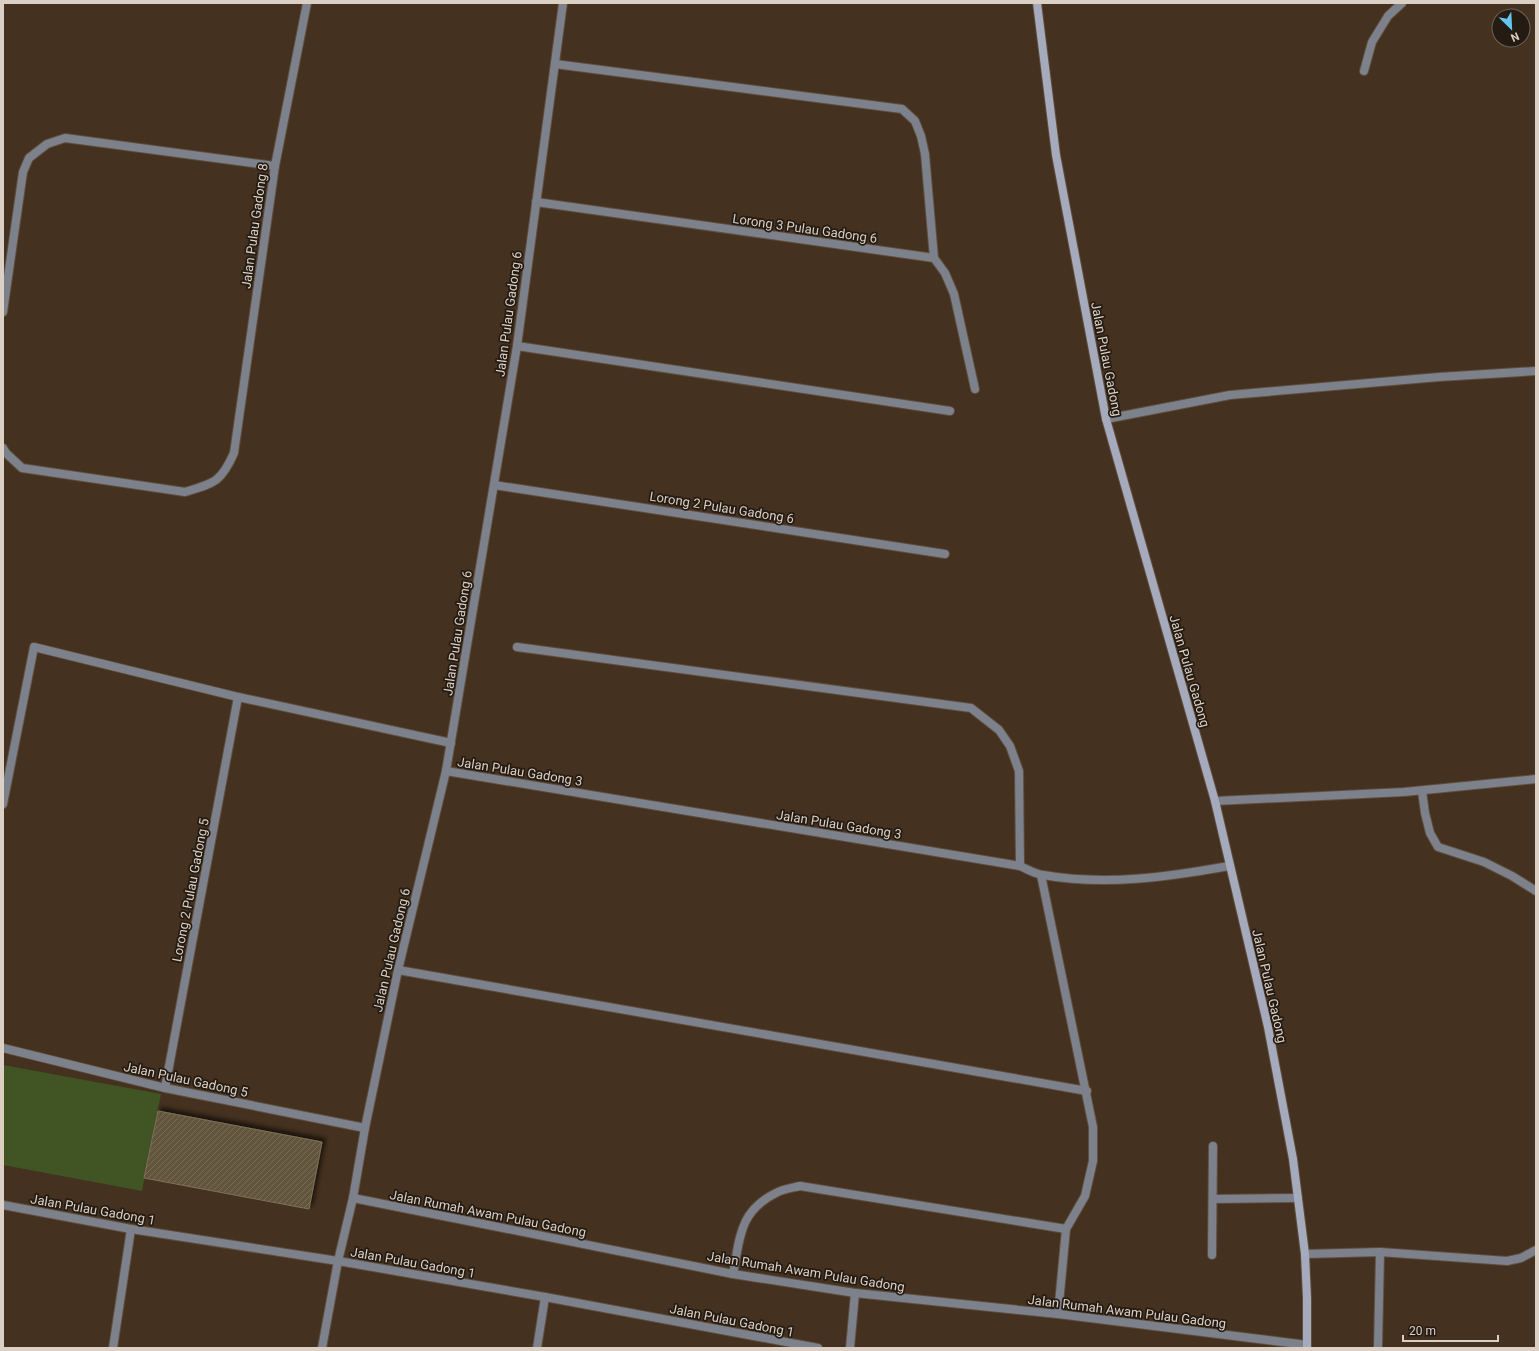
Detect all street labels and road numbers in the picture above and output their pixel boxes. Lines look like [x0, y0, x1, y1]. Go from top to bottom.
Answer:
street label: Jalan Pulau Gadong 8 [238, 162, 271, 290]
street label: Lorong 3 Pulau Gadong 6 [732, 211, 878, 246]
street label: Jalan Pulau Gadong 6 [492, 250, 525, 378]
street label: Jalan Pulau Gadong [1088, 301, 1125, 417]
street label: Lorong 2 Pulau Gadong 6 [649, 489, 795, 526]
street label: Jalan Pulau Gadong 6 [440, 569, 475, 697]
street label: Jalan Pulau Gadong [1166, 613, 1213, 729]
street label: Jalan Pulau Gadong 3 [456, 754, 584, 789]
street label: Jalan Pulau Gadong 3 [775, 807, 903, 842]
street label: Lorong 2 Pulau Gadong 5 [169, 817, 212, 963]
street label: Jalan Pulau Gadong 6 [370, 887, 413, 1013]
street label: Jalan Pulau Gadong [1249, 928, 1290, 1044]
street label: Jalan Pulau Gadong 5 [122, 1059, 249, 1100]
street label: Jalan Rumah Awam Pulau Gadong [388, 1187, 587, 1240]
street label: Jalan Pulau Gadong 1 [29, 1191, 157, 1228]
street label: Jalan Pulau Gadong 1 [349, 1244, 477, 1281]
street label: Jalan Rumah Awam Pulau Gadong [706, 1248, 906, 1295]
street label: Jalan Rumah Awam Pulau Gadong [1027, 1292, 1227, 1331]
street label: Jalan Pulau Gadong 1 [668, 1301, 795, 1340]

